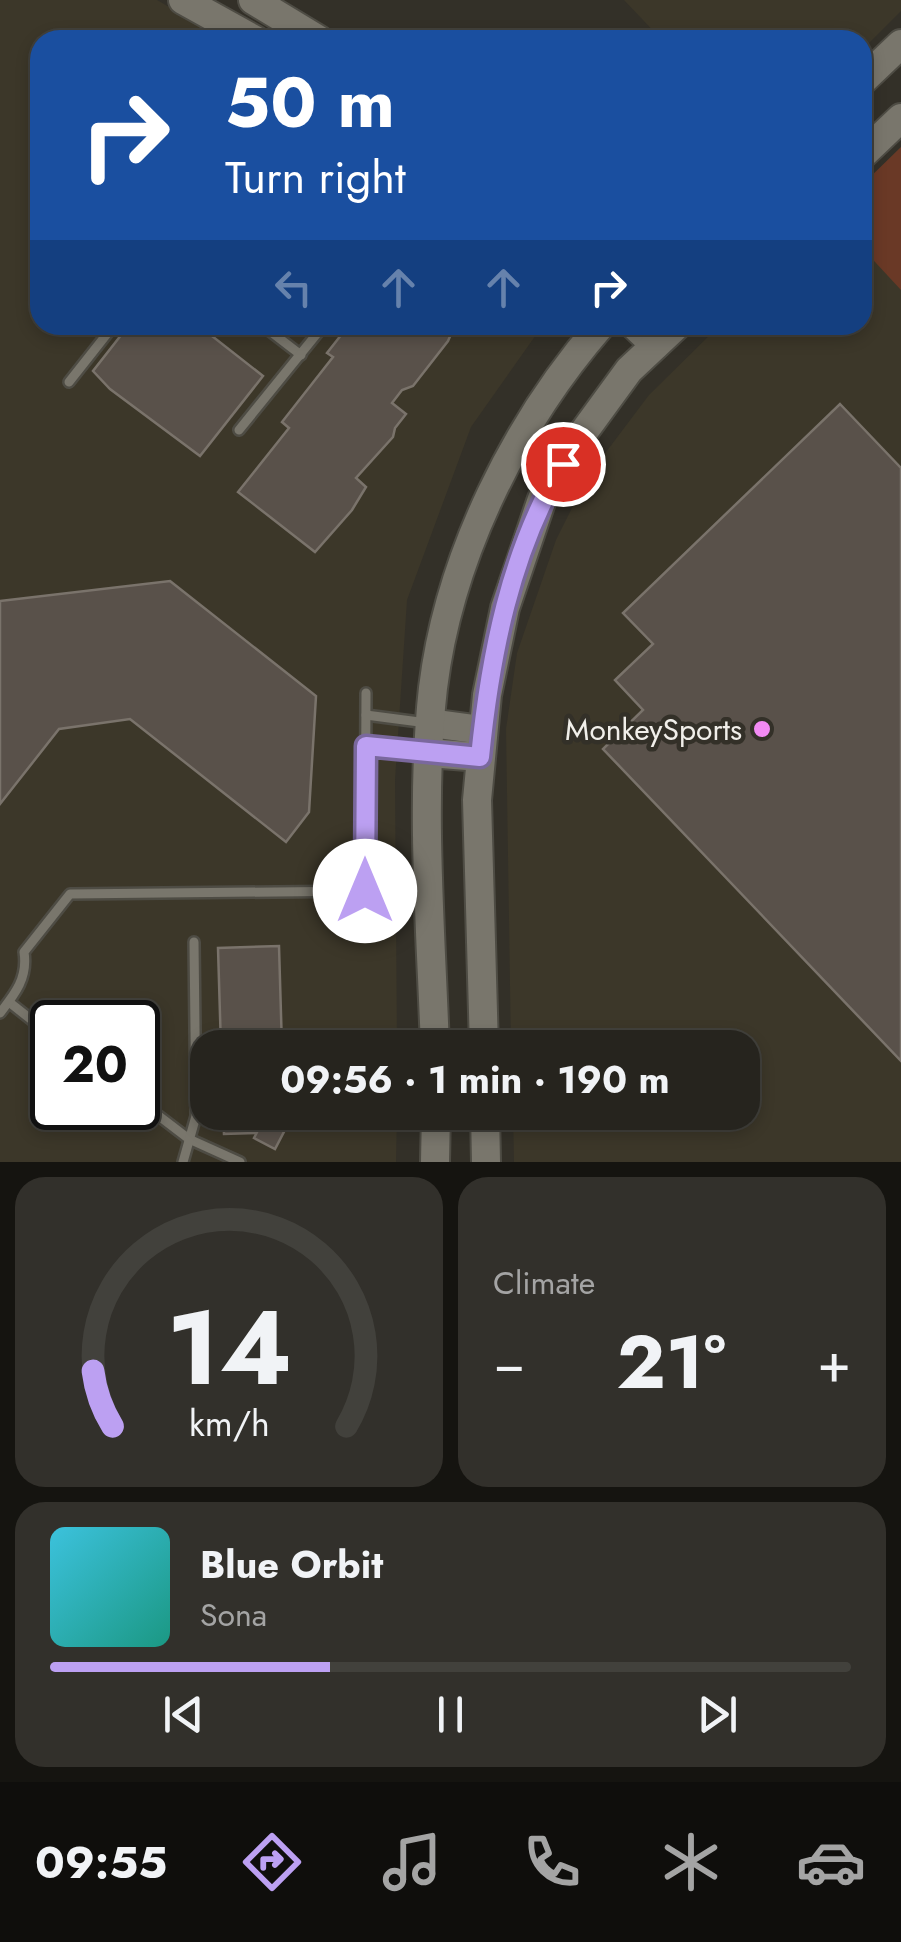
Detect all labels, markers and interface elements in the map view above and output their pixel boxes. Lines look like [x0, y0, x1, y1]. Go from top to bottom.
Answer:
text: 50 m [225, 52, 395, 153]
icon: right [60, 70, 190, 200]
text: Turn right [225, 145, 406, 210]
icon: left [266, 260, 321, 315]
icon: ahead [371, 260, 426, 315]
icon: ahead [476, 260, 531, 315]
icon: right [581, 260, 636, 315]
pin [521, 422, 606, 507]
icon: arrive [536, 437, 591, 492]
place label: MonkeySports [565, 708, 742, 751]
marker: MonkeySports [751, 718, 773, 740]
position arrow [313, 839, 417, 943]
speed limit sign: 20 [30, 1000, 160, 1130]
text: 09:56 · 1 min · 190 m [280, 1052, 670, 1107]
text: Climate [493, 1260, 595, 1306]
text: 14 [166, 1273, 292, 1423]
text: 21° [616, 1308, 726, 1416]
text: − [493, 1323, 525, 1403]
text: + [817, 1323, 851, 1403]
text: km/h [189, 1398, 269, 1449]
text: Blue Orbit [200, 1537, 383, 1592]
text: Sona [200, 1592, 267, 1638]
icon: previous [156, 1687, 211, 1742]
icon: pause [423, 1687, 478, 1742]
icon: next [690, 1687, 745, 1742]
icon: directions [237, 1827, 307, 1897]
icon: music [377, 1827, 447, 1897]
icon: phone [517, 1827, 587, 1897]
icon: climate [656, 1827, 726, 1897]
icon: car [796, 1827, 866, 1897]
text: 09:55 [35, 1830, 167, 1895]

